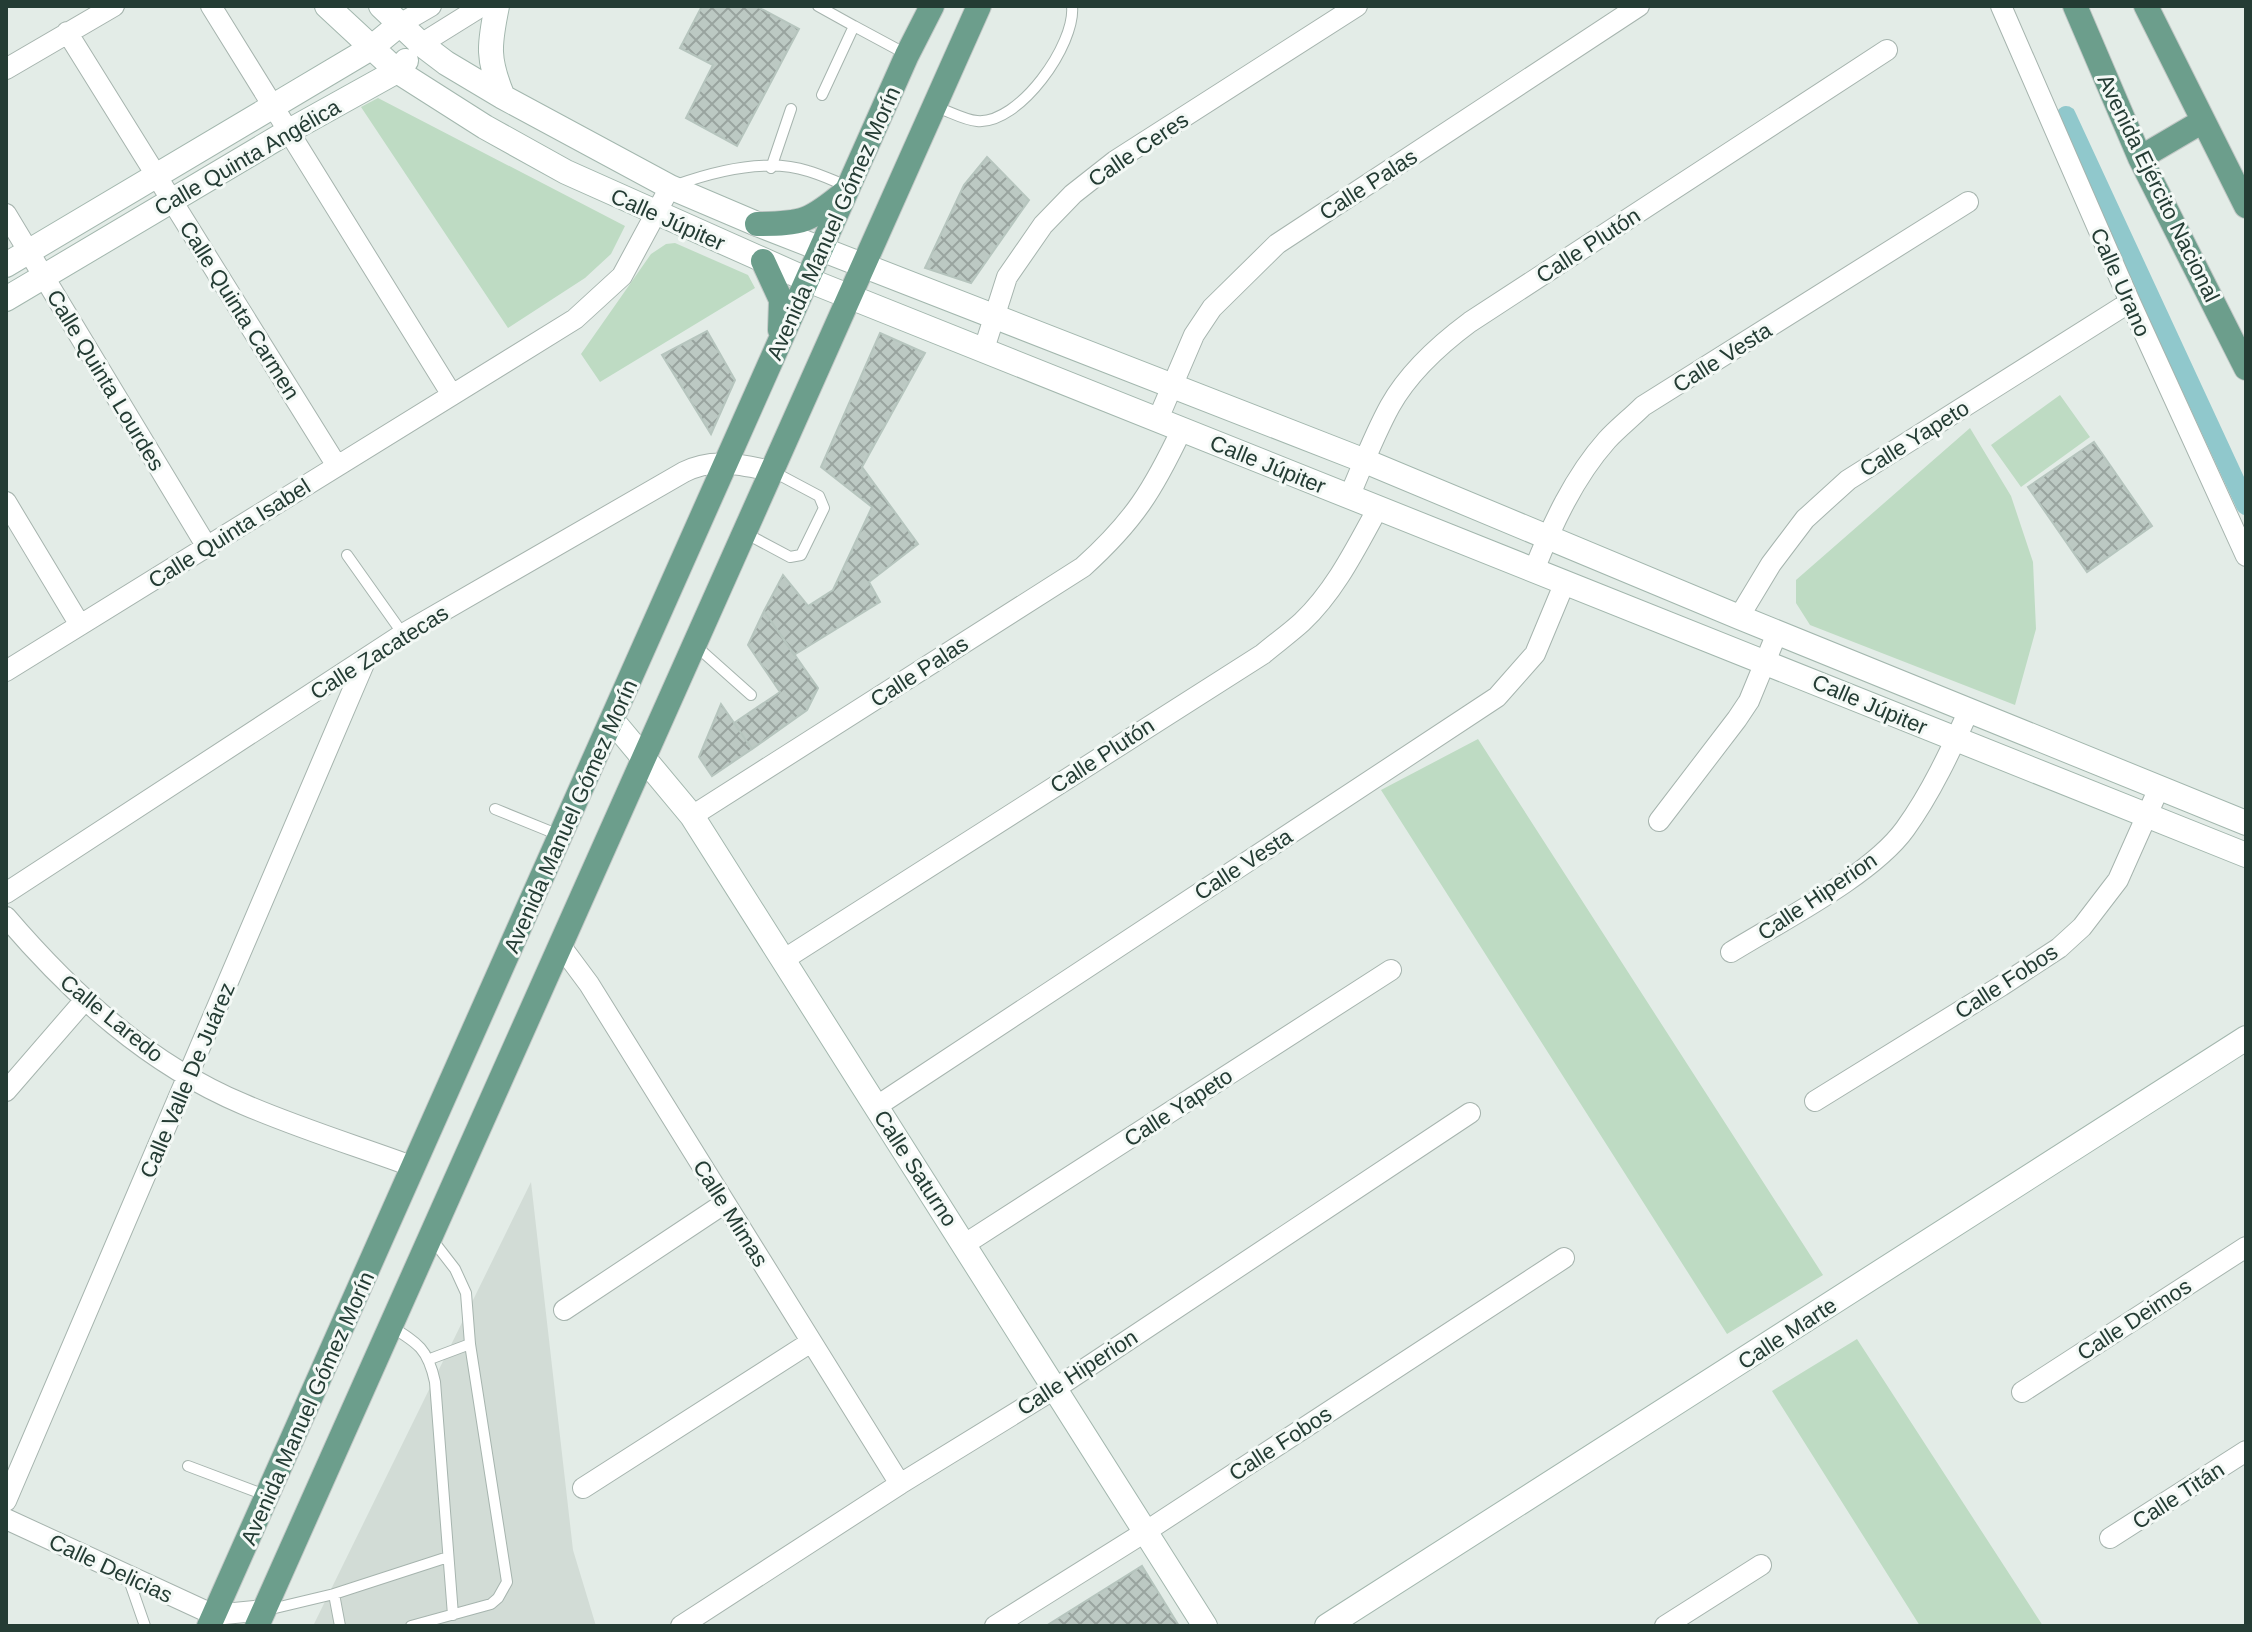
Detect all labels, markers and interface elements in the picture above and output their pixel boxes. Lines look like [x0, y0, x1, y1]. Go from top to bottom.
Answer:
street label: Avenida Ejército Nacional [2092, 70, 2225, 306]
street label: Avenida Manuel Gómez Morín [762, 83, 905, 364]
street label: Calle Quinta Angélica [150, 94, 345, 221]
street label: Calle Ceres [1084, 107, 1193, 192]
street label: Calle Palas [1315, 144, 1422, 225]
street label: Calle Júpiter [607, 183, 729, 256]
street label: Calle Plutón [1532, 203, 1645, 288]
street label: Calle Quinta Carmen [175, 217, 305, 404]
street label: Calle Urano [2085, 224, 2156, 340]
street label: Calle Quinta Lourdes [42, 285, 170, 475]
street label: Calle Vesta [1668, 317, 1777, 398]
street label: Calle Yapeto [1855, 395, 1973, 482]
street label: Calle Júpiter [1206, 430, 1329, 499]
street label: Calle Quinta Isabel [144, 474, 315, 593]
street label: Calle Zacatecas [306, 600, 453, 705]
street label: Calle Palas [866, 631, 973, 712]
street label: Calle Júpiter [1809, 669, 1931, 740]
street label: Avenida Manuel Gómez Morín [499, 676, 642, 957]
street label: Calle Plutón [1046, 713, 1159, 798]
street label: Calle Vesta [1190, 823, 1297, 905]
street label: Calle Hiperion [1753, 847, 1882, 945]
street label: Calle Fobos [1950, 939, 2062, 1024]
street label: Calle Laredo [55, 969, 168, 1067]
street label: Calle Valle De Juárez [135, 979, 240, 1182]
street label: Calle Yapeto [1119, 1063, 1237, 1152]
street label: Calle Saturno [869, 1106, 962, 1231]
street label: Calle Mimas [688, 1155, 773, 1271]
street label: Avenida Manuel Gómez Morín [236, 1268, 379, 1549]
street label: Calle Deimos [2073, 1273, 2196, 1366]
street label: Calle Marte [1733, 1292, 1841, 1375]
street label: Calle Hiperion [1013, 1324, 1142, 1421]
street label: Calle Fobos [1224, 1401, 1336, 1486]
street label: Calle Titán [2128, 1457, 2229, 1534]
street label: Calle Delicias [45, 1529, 176, 1608]

